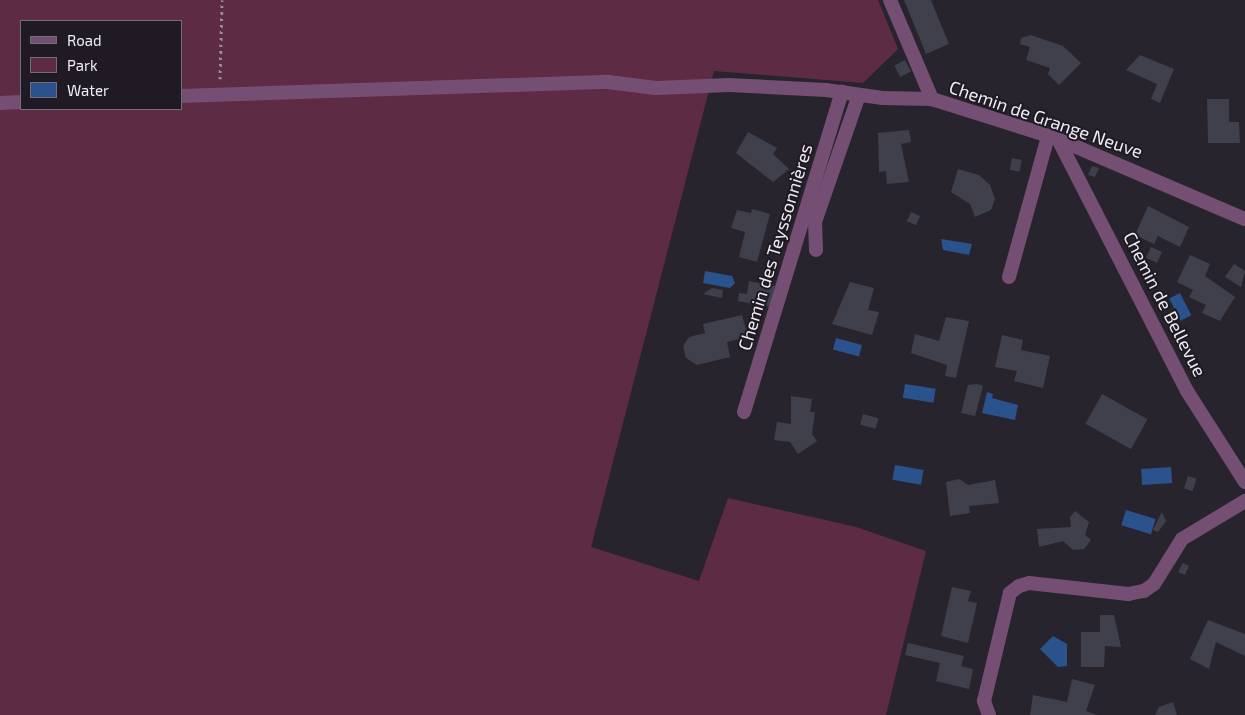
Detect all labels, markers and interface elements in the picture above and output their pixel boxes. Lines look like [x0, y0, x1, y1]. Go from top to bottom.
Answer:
legend [20, 20, 182, 110]
text: Road [67, 31, 102, 49]
text: Park [67, 56, 98, 74]
street label: Chemin de Grange Neuve [946, 76, 1146, 162]
text: Water [67, 81, 109, 99]
street label: Chemin des Teyssonnières [733, 141, 817, 353]
street label: Chemin de Bellevue [1119, 228, 1211, 380]

